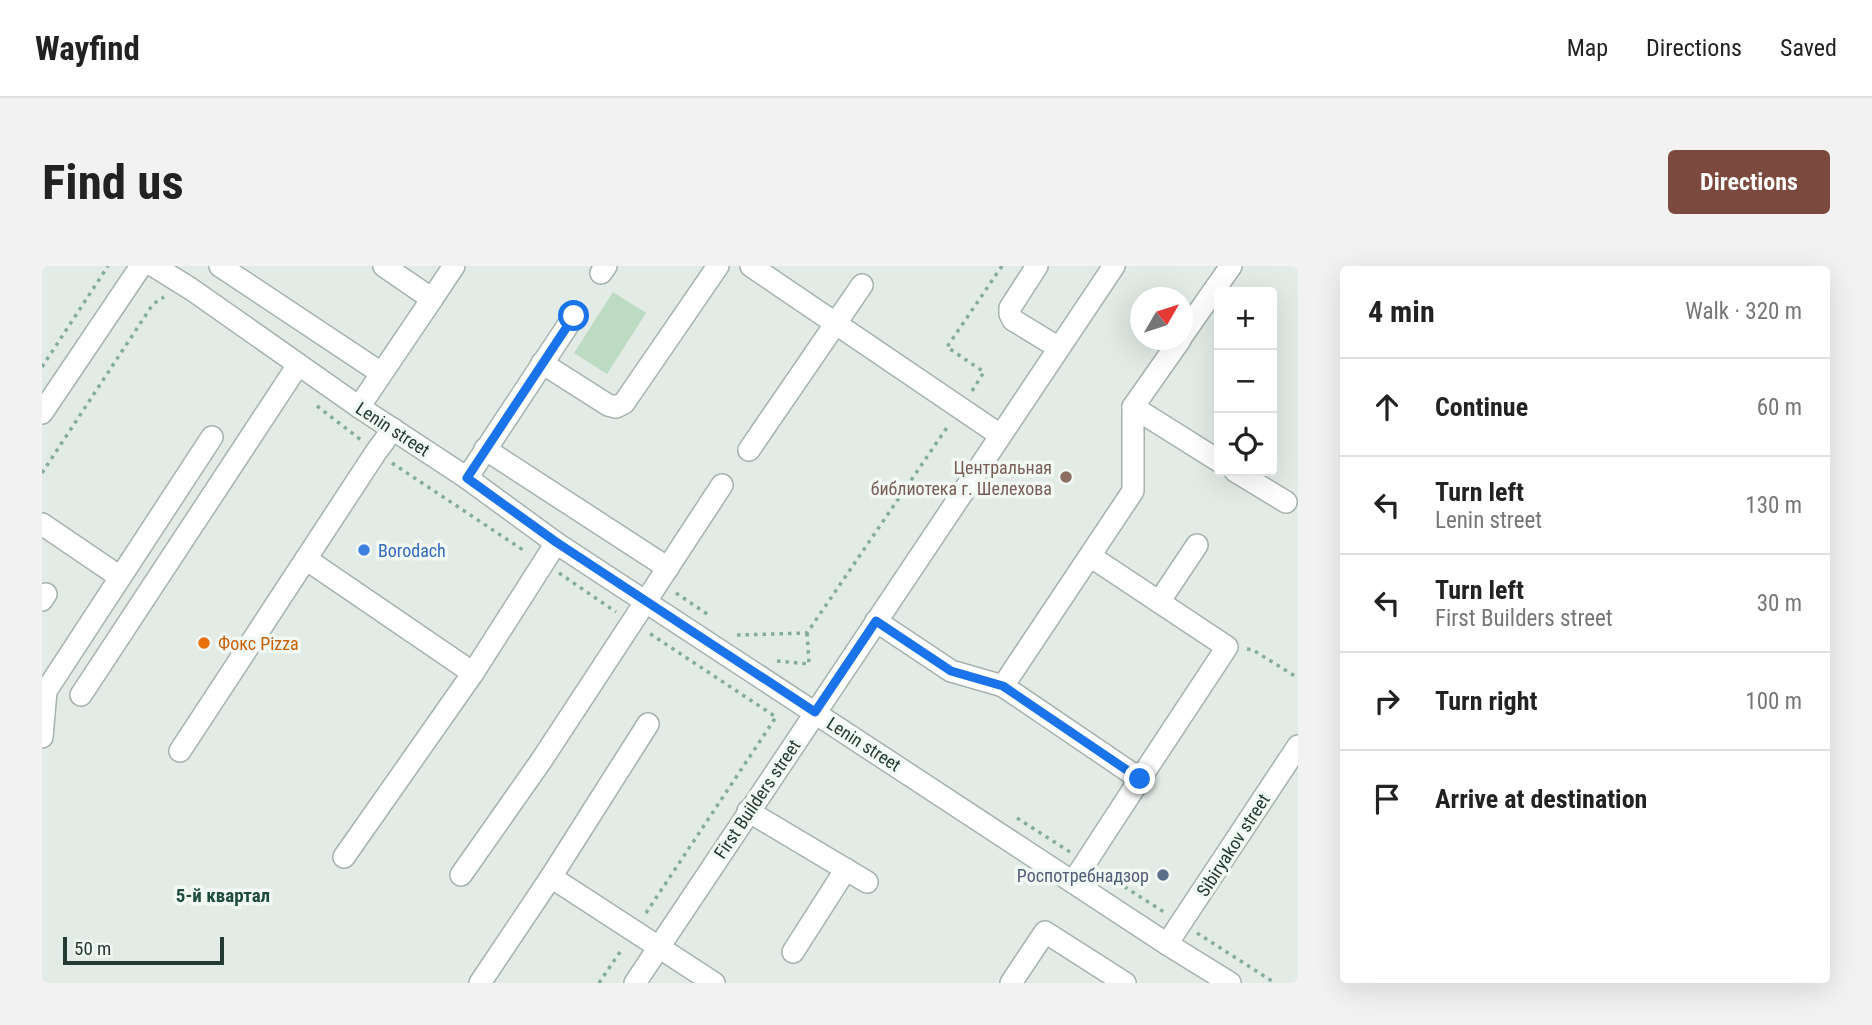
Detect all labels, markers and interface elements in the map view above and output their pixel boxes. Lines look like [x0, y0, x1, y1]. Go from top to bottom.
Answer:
text: Wayfind [35, 29, 140, 68]
text: Map [1567, 34, 1608, 62]
text: Directions [1646, 34, 1742, 62]
text: Saved [1780, 34, 1837, 62]
button: Directions [1668, 150, 1830, 214]
text: Find us [42, 154, 184, 211]
north arrow [1130, 287, 1193, 350]
map controls [1214, 287, 1277, 476]
button: + [1214, 287, 1277, 350]
text: 4 min [1368, 294, 1435, 329]
text: Walk · 320 m [1685, 298, 1802, 325]
route start [558, 300, 589, 331]
button: − [1214, 350, 1277, 413]
icon: ahead [1368, 388, 1406, 426]
text: Continue [1435, 392, 1528, 422]
text: 60 m [1757, 394, 1802, 421]
street label: Lenin street [352, 397, 434, 461]
button: locate [1214, 413, 1277, 476]
place label: Центральная библиотека г. Шелехова [871, 457, 1052, 499]
marker: Центральная библиотека г. Шелехова [1058, 469, 1074, 485]
text: Turn left [1435, 477, 1524, 507]
icon: left [1368, 486, 1406, 524]
text: 130 m [1745, 492, 1802, 519]
text: Lenin street [1435, 507, 1542, 534]
place label: Borodach [378, 540, 446, 561]
marker: Borodach [356, 542, 372, 558]
text: Turn left [1435, 575, 1524, 605]
icon: left [1368, 584, 1406, 622]
text: 30 m [1757, 590, 1802, 617]
text: First Builders street [1435, 605, 1613, 632]
place label: Фокс Pizza [218, 633, 299, 654]
marker: Фокс Pizza [196, 635, 212, 651]
icon: right [1368, 682, 1406, 720]
text: Turn right [1435, 686, 1537, 716]
text: 100 m [1745, 688, 1802, 715]
street label: Lenin street [823, 712, 905, 776]
street label: First Builders street [709, 736, 805, 862]
route end [1124, 763, 1155, 794]
icon: arrive [1368, 780, 1406, 818]
text: Arrive at destination [1435, 784, 1647, 814]
street label: Sibiryakov street [1192, 790, 1274, 900]
place label: Роспотребнадзор [1017, 865, 1149, 886]
marker: Роспотребнадзор [1155, 867, 1171, 883]
district label: 5-й квартал [176, 884, 270, 907]
scale bar [63, 934, 224, 966]
text: 50 m [74, 937, 111, 960]

